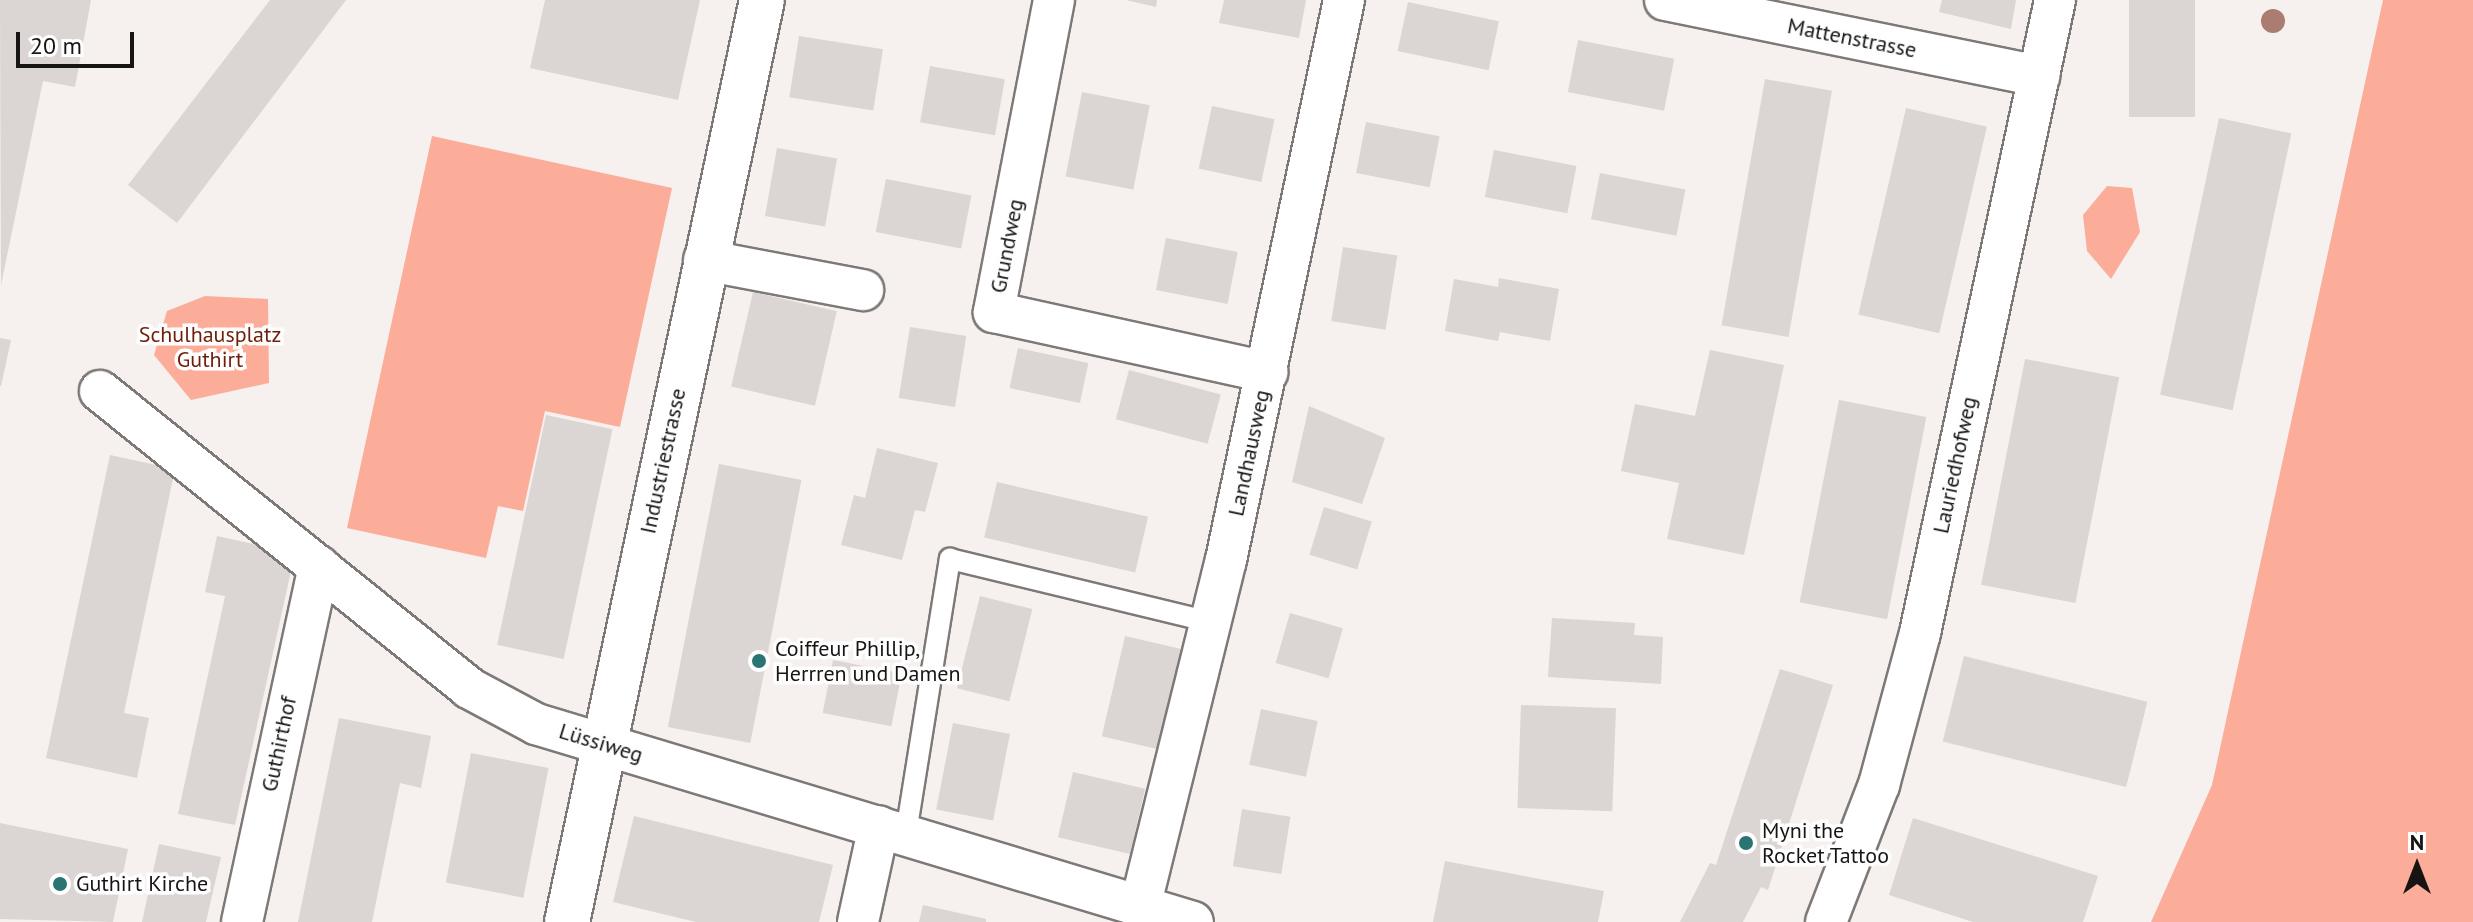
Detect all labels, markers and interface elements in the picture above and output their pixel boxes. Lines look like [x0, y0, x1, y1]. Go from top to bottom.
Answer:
street label: Mattenstrasse [1785, 13, 1919, 63]
scale bar [20, 16, 138, 66]
text: 20 m [30, 30, 82, 61]
street label: Grundweg [985, 197, 1029, 295]
park label: Schulhausplatz Guthirt [139, 321, 281, 372]
street label: Industriestrasse [635, 386, 691, 536]
street label: Landhausweg [1223, 387, 1275, 519]
street label: Lauriedhofweg [1928, 394, 1982, 536]
place label: Coiffeur Phillip, Herrren und Damen [775, 635, 960, 686]
marker: Coiffeur Phillip, Herrren und Damen [750, 652, 768, 670]
street label: Guthirthof [256, 694, 302, 794]
street label: Lüssiweg [556, 718, 646, 768]
place label: Myni the Rocket Tattoo [1762, 817, 1890, 868]
north arrow [2377, 826, 2457, 906]
text: N [2410, 828, 2424, 856]
marker: Myni the Rocket Tattoo [1737, 834, 1755, 852]
place label: Guthirt Kirche [76, 871, 208, 897]
marker: Guthirt Kirche [51, 875, 69, 893]

